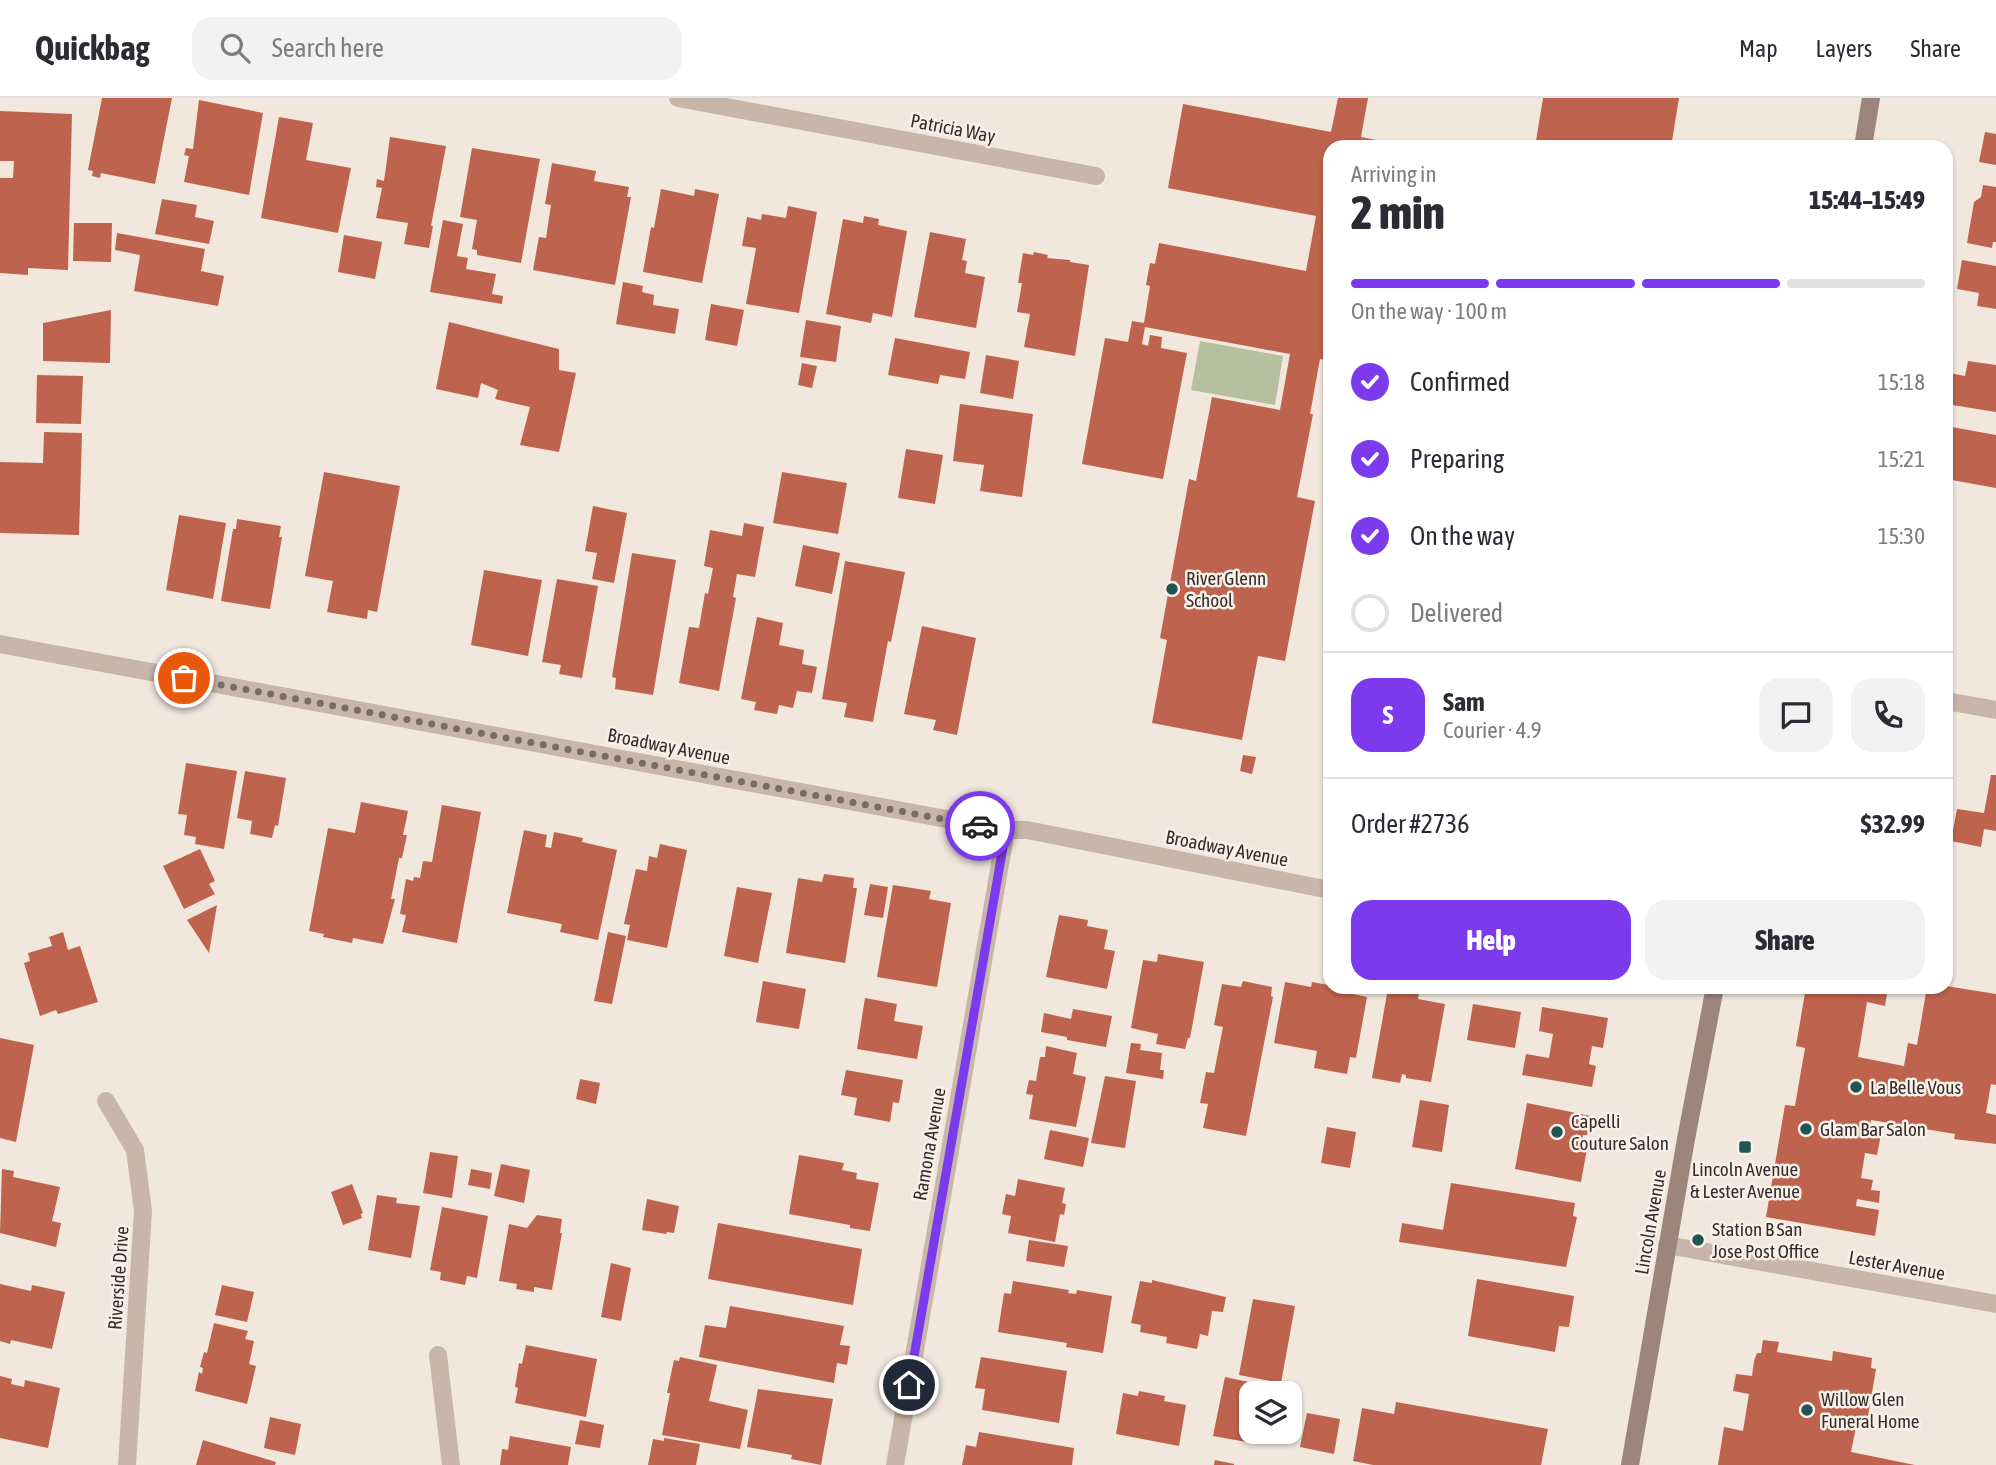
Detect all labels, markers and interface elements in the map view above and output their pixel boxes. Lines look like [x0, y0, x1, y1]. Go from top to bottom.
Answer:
search box [192, 17, 682, 80]
text: Quickbag [35, 29, 150, 67]
icon: search [216, 29, 254, 67]
text: Search here [272, 33, 384, 63]
text: Map [1739, 35, 1778, 62]
text: Layers [1816, 35, 1872, 62]
text: Share [1910, 35, 1961, 62]
street label: Patricia Way [909, 109, 997, 147]
text: Arriving in [1351, 161, 1437, 187]
text: 15:44–15:49 [1809, 185, 1925, 215]
text: 2 min [1351, 186, 1445, 239]
text: On the way · 100 m [1351, 298, 1507, 324]
icon: check [1351, 363, 1389, 401]
text: Confirmed [1410, 367, 1510, 397]
text: 15:18 [1878, 369, 1925, 395]
icon: check [1351, 440, 1389, 478]
text: Preparing [1410, 444, 1504, 474]
text: 15:21 [1878, 446, 1925, 472]
icon: check [1351, 517, 1389, 555]
text: On the way [1410, 521, 1515, 551]
text: 15:30 [1878, 523, 1925, 549]
place label: River Glenn School [1186, 567, 1266, 611]
marker: River Glenn School [1164, 581, 1180, 597]
text: Delivered [1410, 598, 1503, 628]
pin [154, 648, 214, 708]
icon: bag [165, 659, 203, 697]
button: chat [1759, 678, 1833, 752]
button: phone [1851, 678, 1925, 752]
text: Sam [1443, 687, 1485, 717]
text: S [1383, 700, 1393, 730]
text: Courier · 4.9 [1443, 717, 1542, 743]
street label: Broadway Avenue [606, 723, 732, 769]
courier [945, 791, 1015, 861]
icon: car [961, 807, 999, 845]
text: Order #2736 [1351, 809, 1470, 839]
text: $32.99 [1861, 809, 1925, 839]
street label: Broadway Avenue [1164, 825, 1290, 871]
button: Help [1351, 900, 1631, 980]
button: Share [1645, 900, 1925, 980]
place label: La Belle Vous [1870, 1076, 1961, 1098]
marker: La Belle Vous [1848, 1079, 1864, 1095]
street label: Ramona Avenue [908, 1086, 950, 1202]
place label: Capelli Couture Salon [1571, 1110, 1669, 1154]
place label: Glam Bar Salon [1820, 1118, 1926, 1140]
marker: Glam Bar Salon [1798, 1121, 1814, 1137]
marker: Capelli Couture Salon [1549, 1124, 1565, 1140]
marker: Lincoln Avenue & Lester Avenue [1737, 1139, 1753, 1155]
place label: Lincoln Avenue & Lester Avenue [1690, 1158, 1800, 1202]
street label: Lincoln Avenue [1630, 1168, 1670, 1276]
place label: Station B San Jose Post Office [1712, 1218, 1819, 1262]
street label: Riverside Drive [103, 1225, 133, 1331]
marker: Station B San Jose Post Office [1690, 1232, 1706, 1248]
street label: Lester Avenue [1847, 1246, 1947, 1284]
pin [879, 1355, 939, 1415]
icon: home [890, 1366, 928, 1404]
map controls [1239, 1381, 1302, 1444]
button: layers [1239, 1381, 1302, 1444]
place label: Willow Glen Funeral Home [1821, 1388, 1919, 1432]
marker: Willow Glen Funeral Home [1799, 1402, 1815, 1418]

